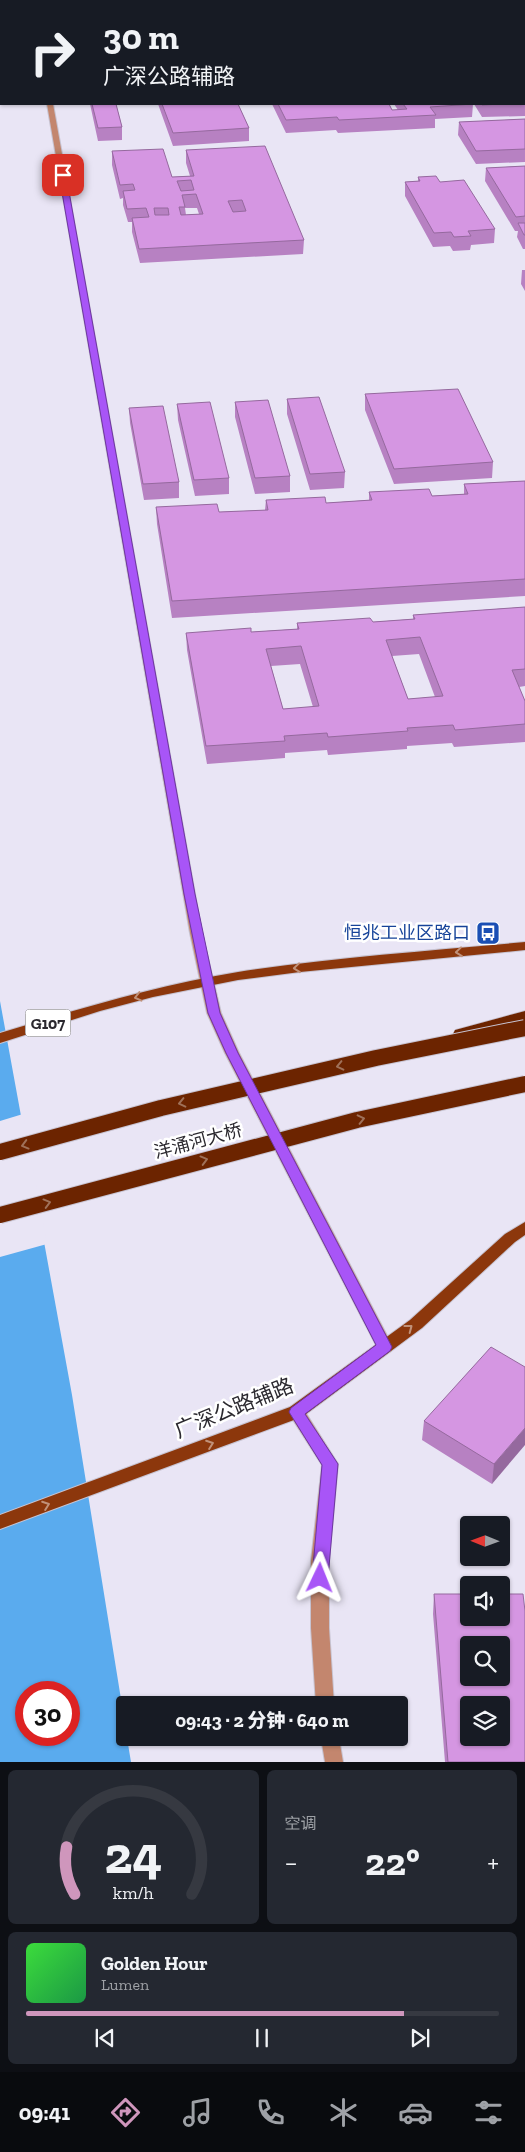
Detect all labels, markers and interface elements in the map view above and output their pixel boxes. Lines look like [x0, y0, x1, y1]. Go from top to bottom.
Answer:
text: 30 m [103, 16, 179, 58]
icon: right [20, 20, 85, 85]
text: 广深公路辅路 [103, 63, 235, 90]
pin [42, 154, 84, 196]
icon: arrive [49, 161, 77, 189]
bus stop icon: 恒兆工业区路口 [475, 920, 501, 946]
place label: 恒兆工业区路口 [344, 922, 470, 944]
one-way arrow [455, 946, 463, 957]
one-way arrow [293, 962, 301, 973]
one-way arrow [134, 992, 142, 1002]
road number: G107 [26, 1010, 70, 1036]
one-way arrow [336, 1060, 345, 1071]
one-way arrow [177, 1097, 186, 1108]
one-way arrow [357, 1114, 366, 1125]
street label: 洋涌河大桥 [152, 1119, 244, 1163]
one-way arrow [21, 1139, 29, 1150]
one-way arrow [199, 1156, 208, 1166]
one-way arrow [43, 1198, 51, 1208]
one-way arrow [403, 1326, 412, 1334]
street label: 广深公路辅路 [171, 1372, 297, 1443]
one-way arrow [205, 1440, 214, 1450]
one-way arrow [41, 1501, 49, 1511]
north arrow [460, 1516, 510, 1566]
map controls [460, 1516, 510, 1746]
position arrow [293, 1551, 345, 1603]
button: sound [460, 1576, 510, 1626]
button: search [460, 1636, 510, 1686]
speed limit sign: 30 [15, 1681, 80, 1746]
button: layers [460, 1696, 510, 1746]
text: 09:43 · 2 分钟 · 640 m [175, 1709, 349, 1732]
text: 空调 [285, 1814, 317, 1833]
text: 24 [104, 1824, 162, 1886]
text: 22° [365, 1839, 420, 1885]
text: − [285, 1846, 298, 1879]
text: + [487, 1846, 499, 1879]
text: km/h [113, 1882, 154, 1904]
text: Golden Hour [101, 1952, 208, 1975]
text: Lumen [101, 1975, 149, 1994]
icon: previous [91, 2024, 119, 2052]
icon: pause [248, 2024, 276, 2052]
icon: next [406, 2024, 434, 2052]
icon: directions [108, 2095, 143, 2130]
icon: music [180, 2095, 215, 2130]
icon: phone [253, 2095, 288, 2130]
icon: climate [326, 2095, 361, 2130]
icon: car [398, 2095, 433, 2130]
icon: filters [471, 2095, 506, 2130]
text: 09:41 [19, 2099, 70, 2126]

